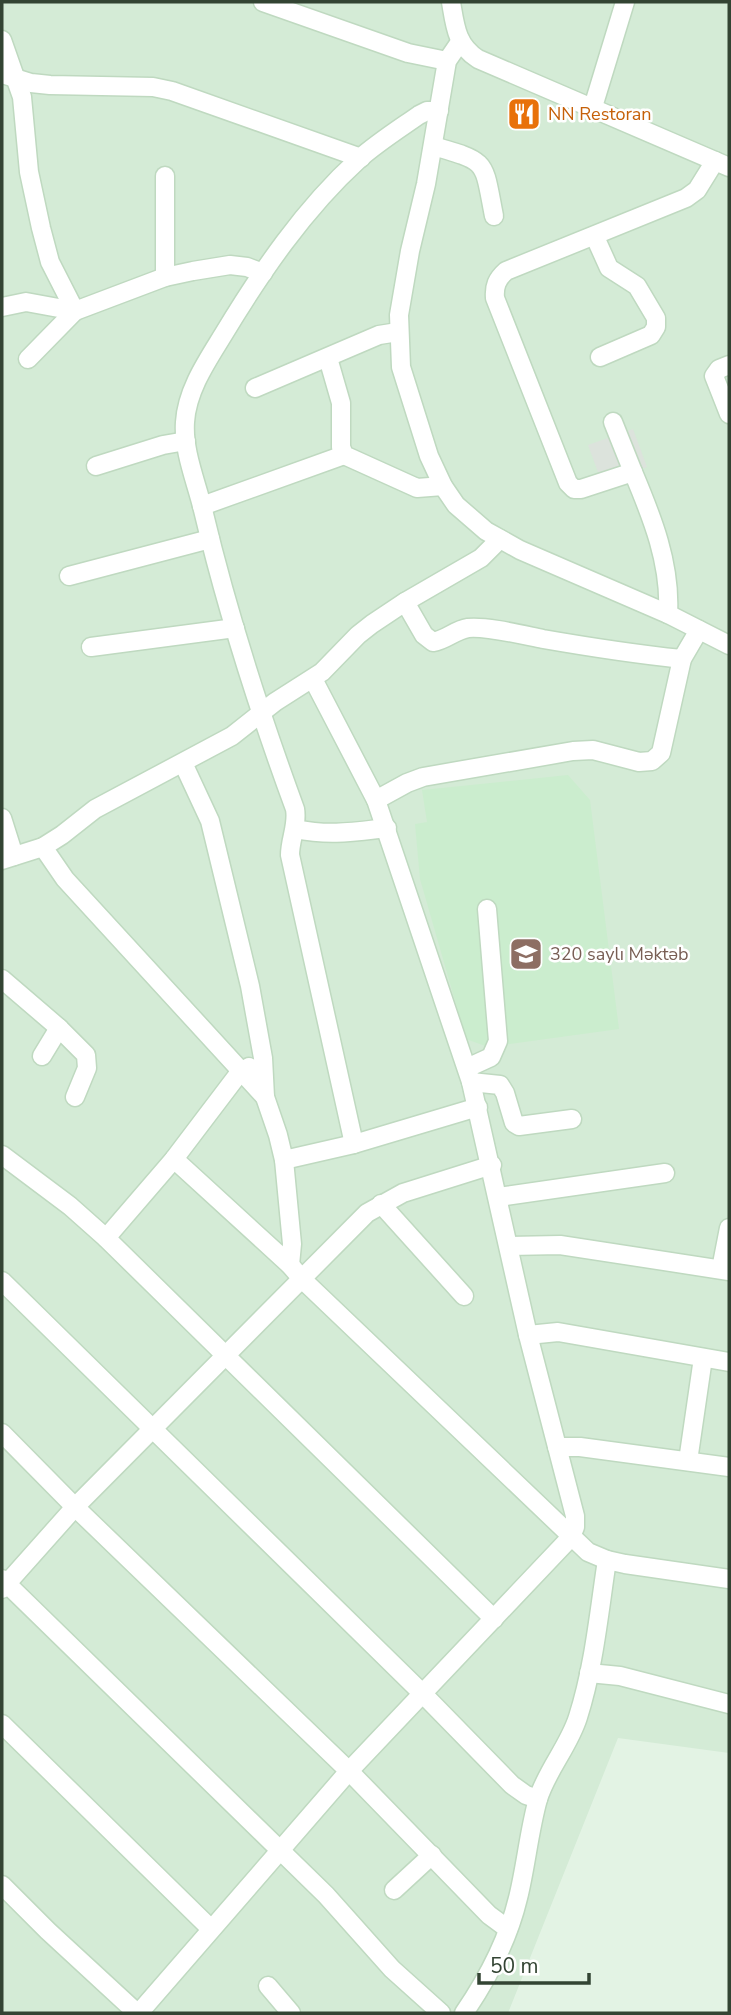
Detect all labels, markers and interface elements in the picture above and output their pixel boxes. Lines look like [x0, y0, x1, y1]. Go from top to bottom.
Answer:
restaurant icon: NN Restoran [505, 95, 543, 133]
place label: NN Restoran [548, 102, 652, 126]
school or university icon: 320 saylı Məktəb [507, 935, 545, 973]
place label: 320 saylı Məktəb [550, 942, 689, 966]
scale bar [479, 1941, 589, 1985]
text: 50 m [490, 1952, 539, 1980]

